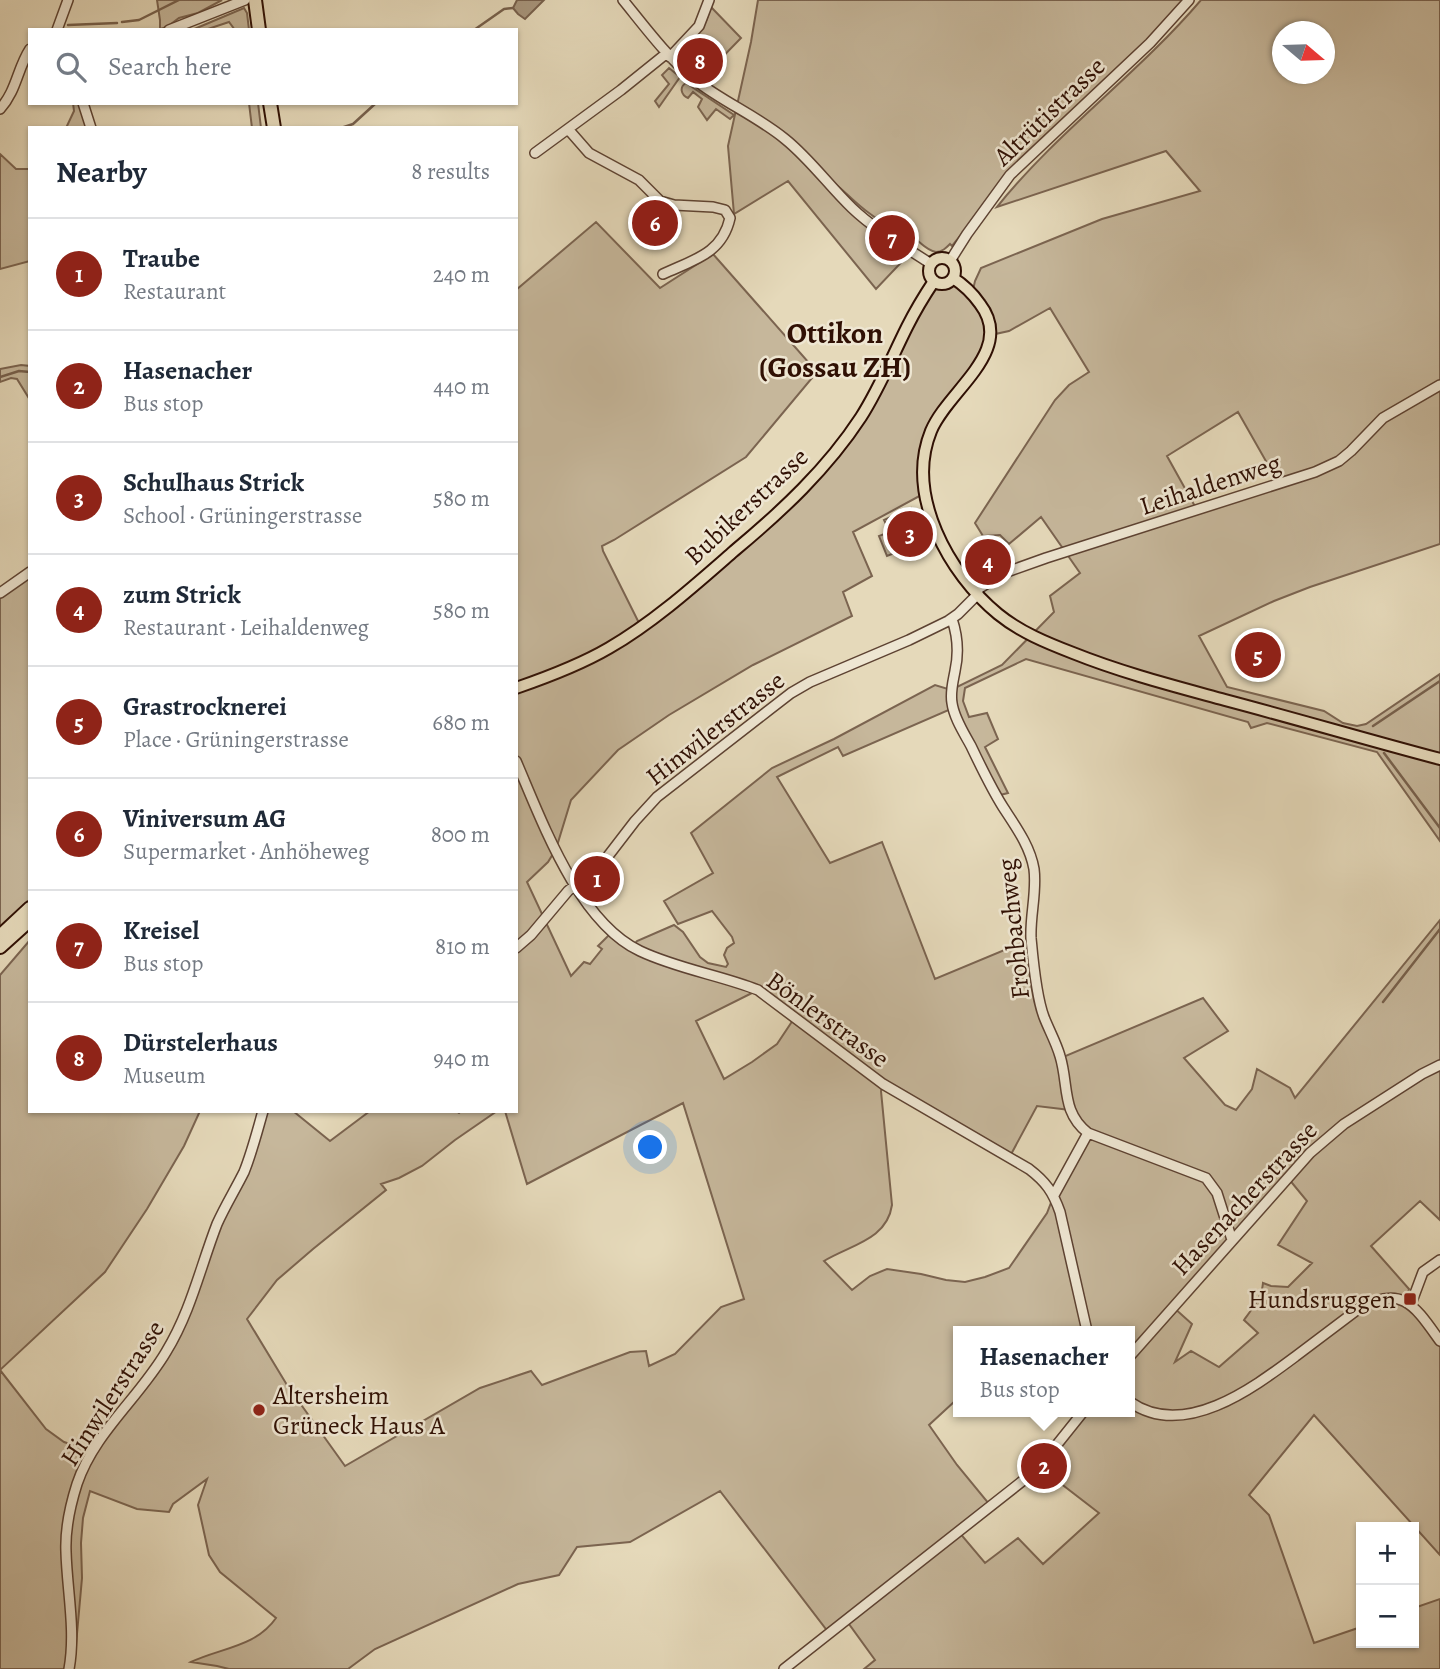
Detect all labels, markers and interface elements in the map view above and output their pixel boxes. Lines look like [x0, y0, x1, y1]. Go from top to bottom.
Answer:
north arrow [1272, 21, 1335, 84]
search box [28, 28, 518, 105]
pin: 8 [677, 35, 723, 87]
icon: search [52, 48, 90, 86]
text: Search here [108, 49, 232, 84]
street label: Altrütistrasse [985, 49, 1113, 174]
text: Nearby [56, 152, 147, 192]
text: 8 results [411, 156, 490, 187]
pin: 6 [632, 197, 678, 249]
pin: 7 [869, 212, 915, 264]
text: Traube [123, 241, 200, 276]
text: 1 [75, 259, 83, 290]
text: 240 m [433, 259, 490, 290]
text: Restaurant [123, 276, 226, 307]
district label: Ottikon (Gossau ZH) [759, 313, 911, 387]
text: Hasenacher [123, 353, 252, 388]
text: 2 [73, 371, 85, 402]
text: 440 m [433, 371, 490, 402]
text: Bus stop [123, 388, 203, 419]
street label: Bubikerstrasse [677, 440, 816, 573]
street label: Leihaldenweg [1135, 445, 1285, 524]
text: Schulhaus Strick [123, 465, 304, 500]
text: 3 [74, 483, 84, 514]
text: 580 m [433, 483, 490, 514]
text: School · Grüningerstrasse [123, 500, 362, 531]
pin: 3 [887, 508, 933, 560]
pin: 4 [965, 536, 1011, 588]
text: zum Strick [123, 577, 241, 612]
text: 4 [74, 595, 84, 626]
text: 580 m [433, 595, 490, 626]
text: Restaurant · Leihaldenweg [123, 612, 369, 643]
pin: 5 [1235, 629, 1281, 681]
street label: Hinwilerstrasse [639, 663, 792, 794]
text: Grastrocknerei [123, 689, 287, 724]
text: 5 [74, 707, 84, 738]
text: 680 m [432, 707, 490, 738]
text: Place · Grüningerstrasse [123, 724, 349, 755]
text: Viniversum AG [123, 801, 286, 836]
text: 6 [74, 819, 84, 850]
text: 800 m [431, 819, 490, 850]
text: Supermarket · Anhöheweg [123, 836, 369, 867]
pin: 1 [574, 853, 620, 905]
street label: Frohbachweg [989, 857, 1038, 1001]
text: Kreisel [123, 913, 199, 948]
text: 7 [74, 931, 84, 962]
text: 810 m [435, 931, 490, 962]
text: Bus stop [123, 948, 203, 979]
street label: Bönlerstrasse [759, 963, 896, 1076]
text: Dürstelerhaus [123, 1025, 278, 1060]
text: 8 [73, 1043, 85, 1074]
text: 940 m [433, 1043, 490, 1074]
text: Museum [123, 1060, 206, 1091]
street label: Hasenacherstrasse [1164, 1113, 1325, 1283]
your location [633, 1130, 667, 1164]
place label: Hundsruggen [1248, 1282, 1396, 1317]
marker: Hundsruggen [1402, 1291, 1418, 1307]
street label: Hinwilerstrasse [52, 1314, 173, 1473]
popup [953, 1326, 1135, 1417]
text: Hasenacher [979, 1339, 1109, 1374]
text: Bus stop [979, 1374, 1060, 1405]
place label: Altersheim Grüneck Haus A [272, 1378, 446, 1443]
marker: Altersheim Grüneck Haus A [251, 1402, 267, 1418]
pin: 2 [1021, 1440, 1067, 1492]
map controls [1356, 1522, 1419, 1648]
button: + [1356, 1522, 1419, 1585]
button: − [1356, 1585, 1419, 1648]

